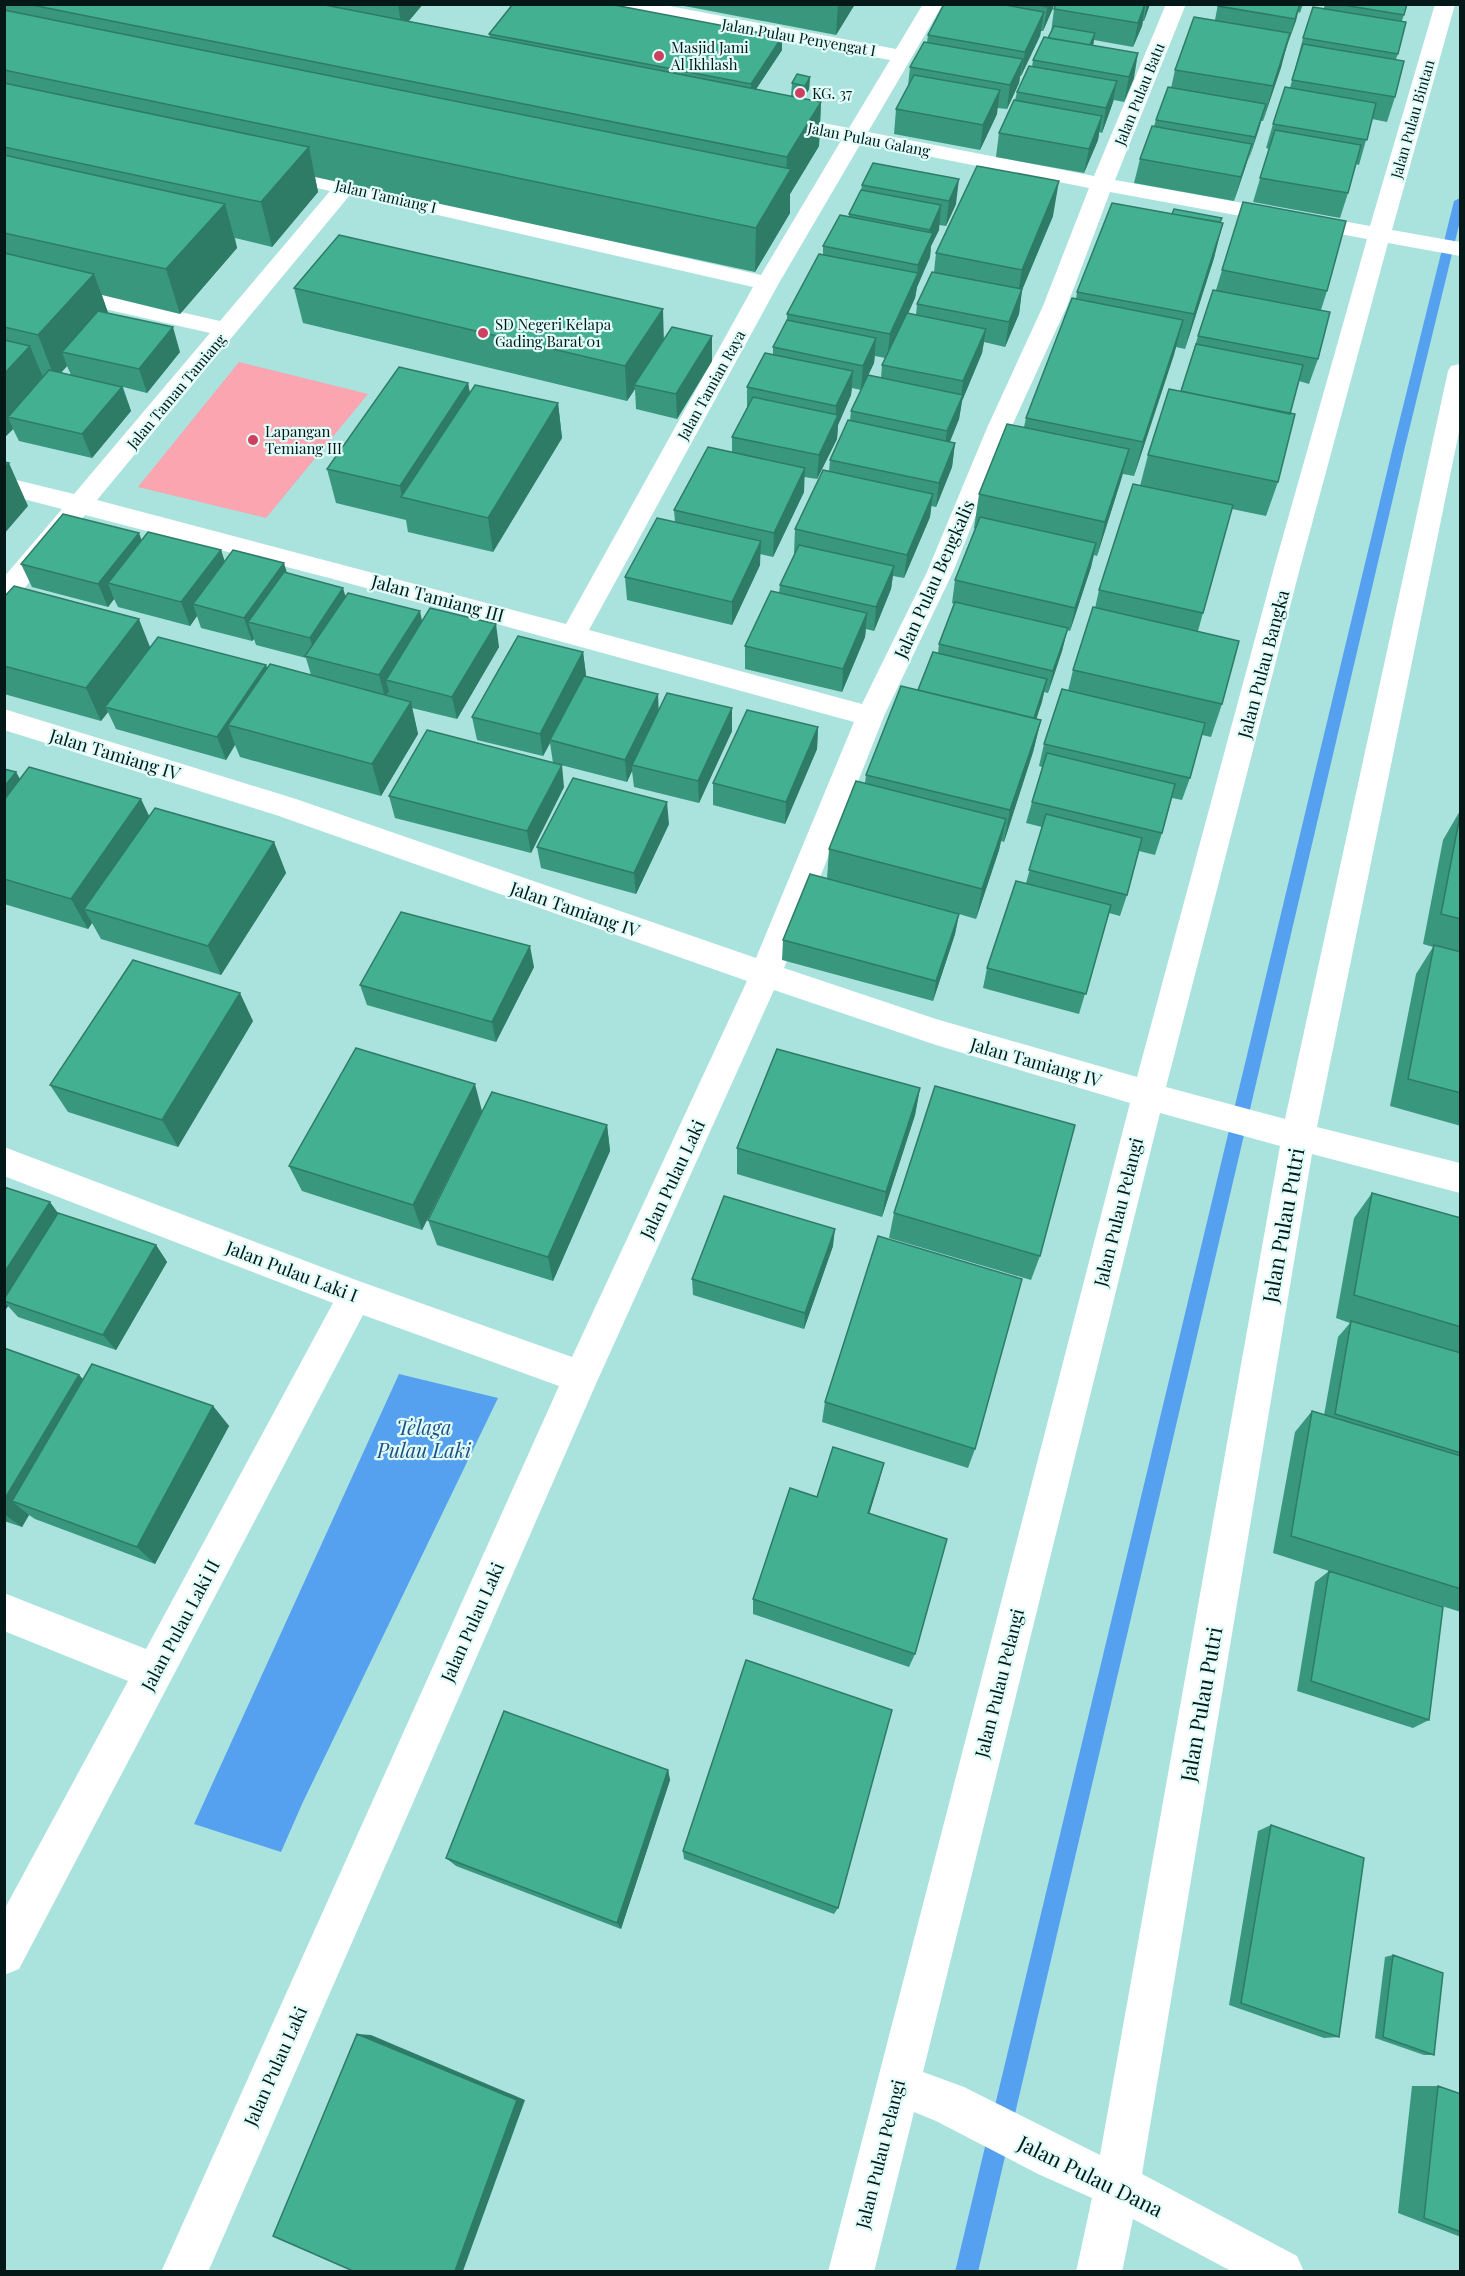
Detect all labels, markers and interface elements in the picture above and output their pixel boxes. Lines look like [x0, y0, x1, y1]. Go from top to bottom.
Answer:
street label: Jalan Pulau Penyengat I [719, 13, 878, 60]
place label: Masjid Jami Al Ikhlash [670, 37, 749, 74]
street label: Jalan Pulau Batu [1109, 39, 1169, 149]
marker: Masjid Jami Al Ikhlash [652, 49, 666, 63]
street label: Jalan Pulau Bintan [1385, 57, 1439, 182]
place label: KG. 37 [812, 83, 852, 103]
marker: KG. 37 [793, 86, 807, 100]
street label: Jalan Pulau Galang [805, 117, 932, 161]
street label: Jalan Tamiang I [332, 174, 439, 217]
place label: SD Negeri Kelapa Gading Barat 01 [495, 314, 612, 351]
marker: SD Negeri Kelapa Gading Barat 01 [476, 326, 490, 340]
street label: Jalan Tamian Raya [672, 326, 750, 444]
street label: Jalan Taman Tamiang [121, 329, 230, 453]
place label: Lapangan Temiang III [265, 421, 342, 458]
marker: Lapangan Temiang III [246, 433, 260, 447]
street label: Jalan Pulau Bengkalis [888, 496, 980, 663]
street label: Jalan Tamiang III [368, 569, 507, 627]
street label: Jalan Pulau Bangka [1231, 587, 1294, 742]
street label: Jalan Tamiang IV [46, 722, 184, 785]
street label: Jalan Tamiang IV [506, 875, 644, 943]
street label: Jalan Tamiang IV [967, 1032, 1105, 1092]
street label: Jalan Pulau Laki [634, 1116, 710, 1243]
street label: Jalan Pulau Pelangi [1088, 1135, 1148, 1290]
street label: Jalan Pulau Putri [1254, 1145, 1309, 1306]
street label: Jalan Pulau Laki I [222, 1235, 361, 1307]
water label: Telaga Pulau Laki [376, 1413, 472, 1463]
street label: Jalan Pulau Laki II [135, 1555, 225, 1696]
street label: Jalan Pulau Laki [434, 1558, 509, 1687]
street label: Jalan Pulau Pelangi [969, 1606, 1029, 1761]
street label: Jalan Pulau Putri [1172, 1624, 1227, 1785]
street label: Jalan Pulau Laki [237, 2002, 312, 2131]
street label: Jalan Pulau Pelangi [850, 2077, 910, 2232]
street label: Jalan Pulau Dana [1013, 2127, 1169, 2222]

